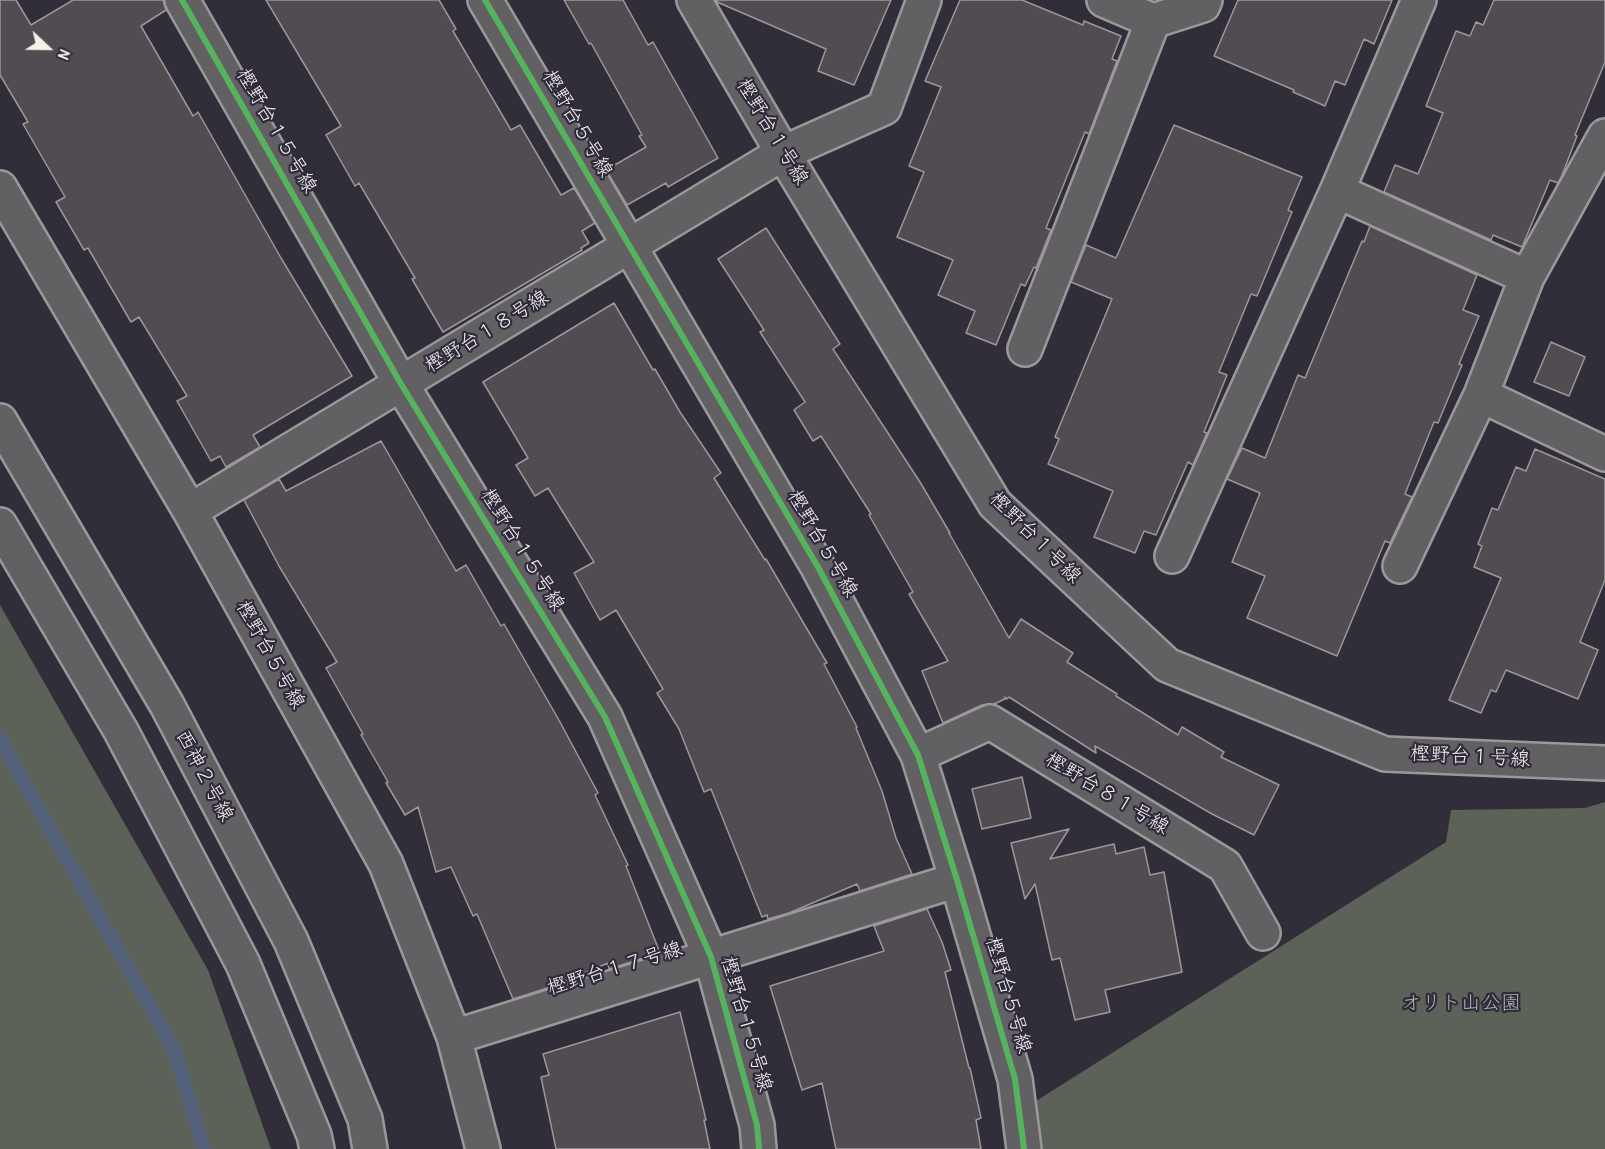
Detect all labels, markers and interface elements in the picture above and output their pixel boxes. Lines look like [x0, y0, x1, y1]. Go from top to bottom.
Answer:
north arrow [18, 18, 78, 78]
text: N [53, 47, 76, 63]
street label: 樫野台１５号線 [231, 64, 321, 198]
street label: 樫野台５号線 [537, 66, 617, 182]
street label: 樫野台１号線 [731, 74, 813, 190]
street label: 樫野台１８号線 [421, 286, 553, 378]
street label: 樫野台１５号線 [475, 484, 569, 616]
street label: 樫野台５号線 [782, 486, 862, 602]
street label: 樫野台１号線 [984, 487, 1086, 589]
street label: 樫野台５号線 [230, 597, 310, 713]
street label: 西神２号線 [170, 726, 238, 826]
street label: 樫野台１号線 [1409, 742, 1531, 772]
street label: 樫野台８１号線 [1041, 748, 1173, 840]
street label: 樫野台５号線 [980, 934, 1036, 1056]
street label: 樫野台１７号線 [545, 937, 685, 1001]
street label: 樫野台１５号線 [715, 953, 777, 1095]
park label: オリト山公園 [1401, 992, 1521, 1016]

